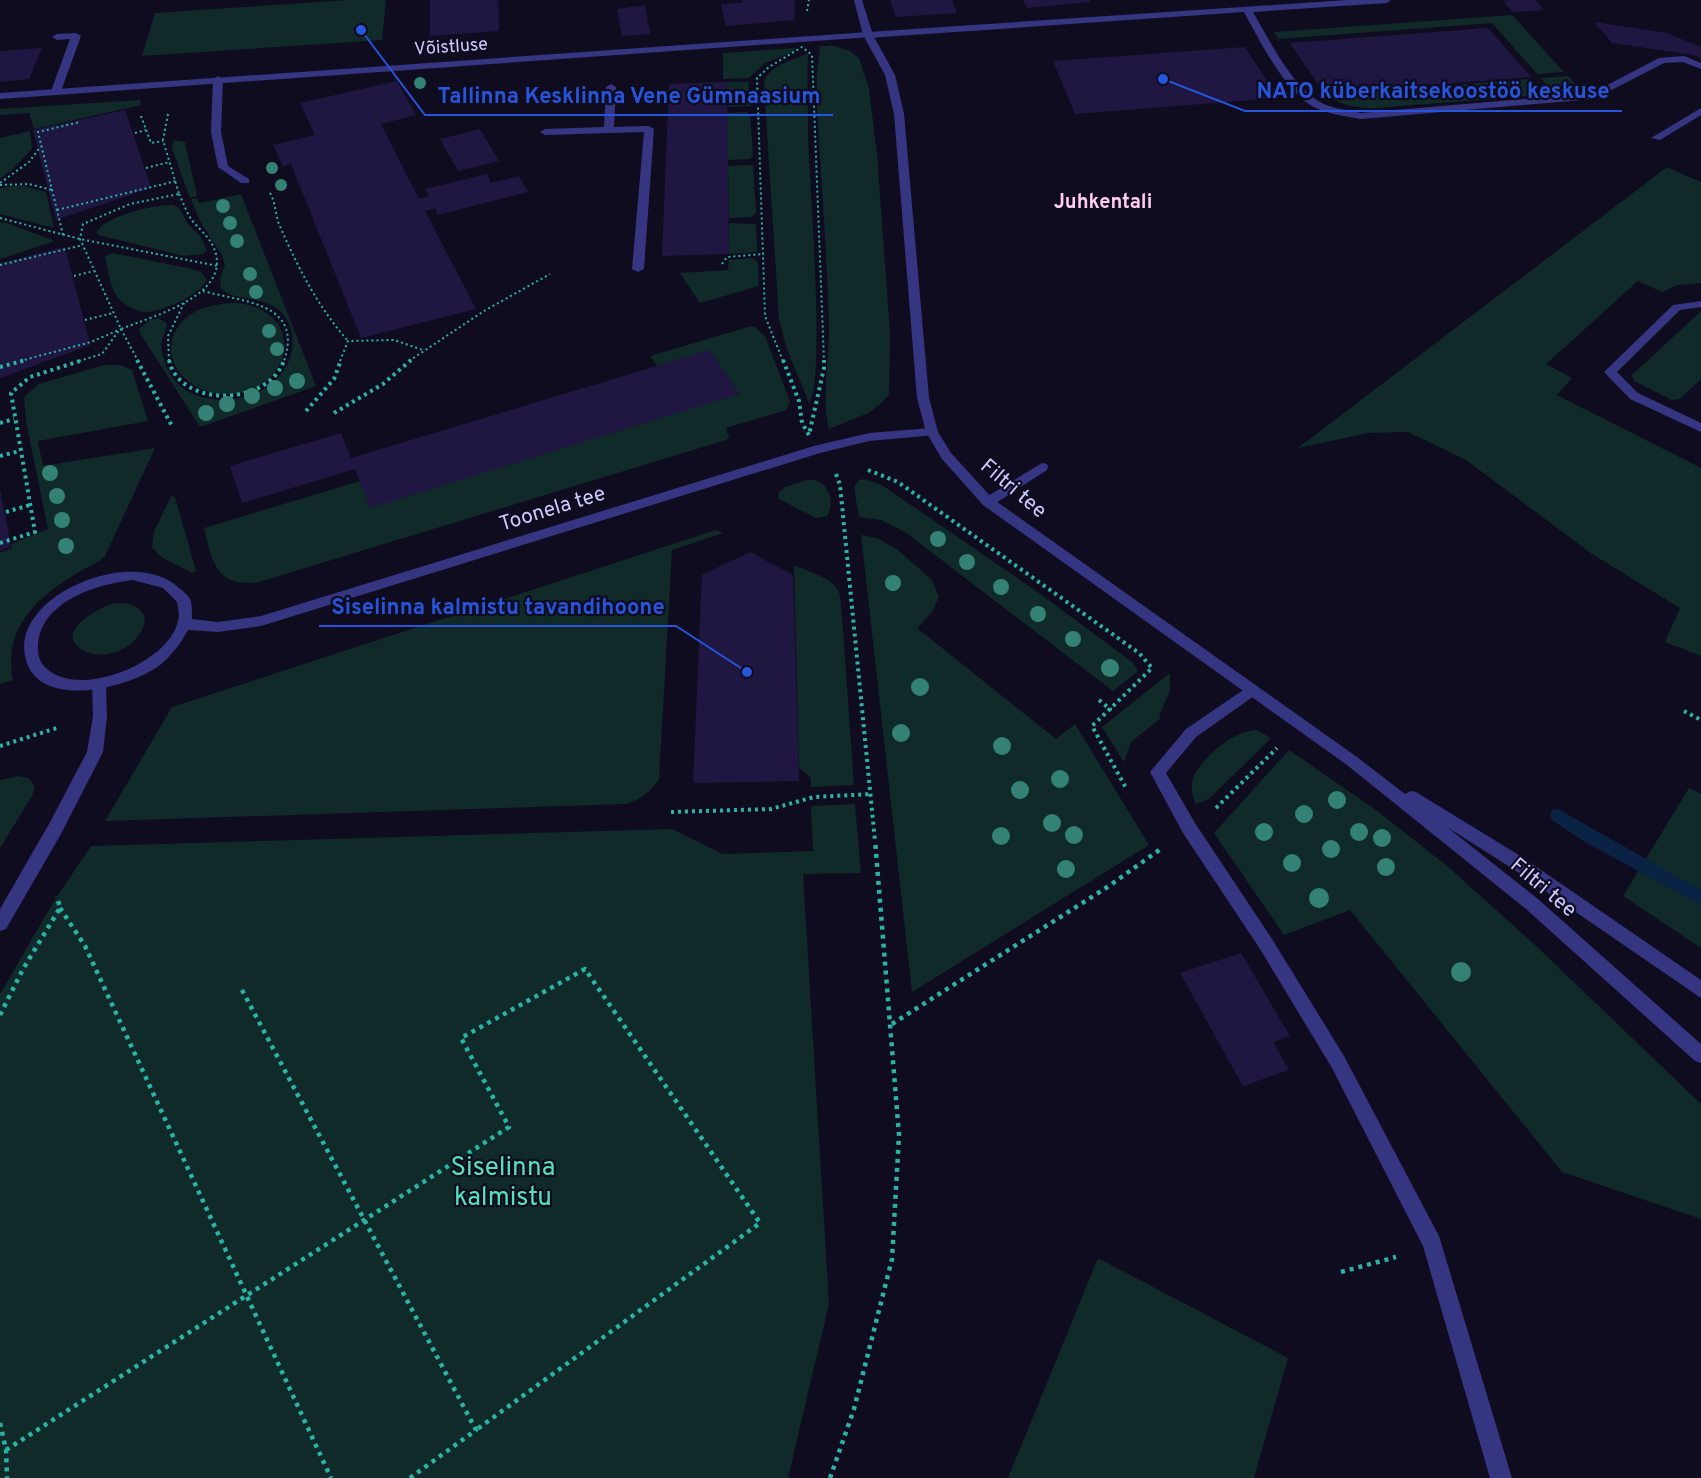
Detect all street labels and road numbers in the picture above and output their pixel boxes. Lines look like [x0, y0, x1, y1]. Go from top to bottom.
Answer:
street label: Võistluse [413, 33, 489, 62]
street label: Filtri tee [974, 453, 1052, 525]
street label: Toonela tee [496, 480, 609, 538]
street label: Filtri tee [1504, 852, 1582, 924]

